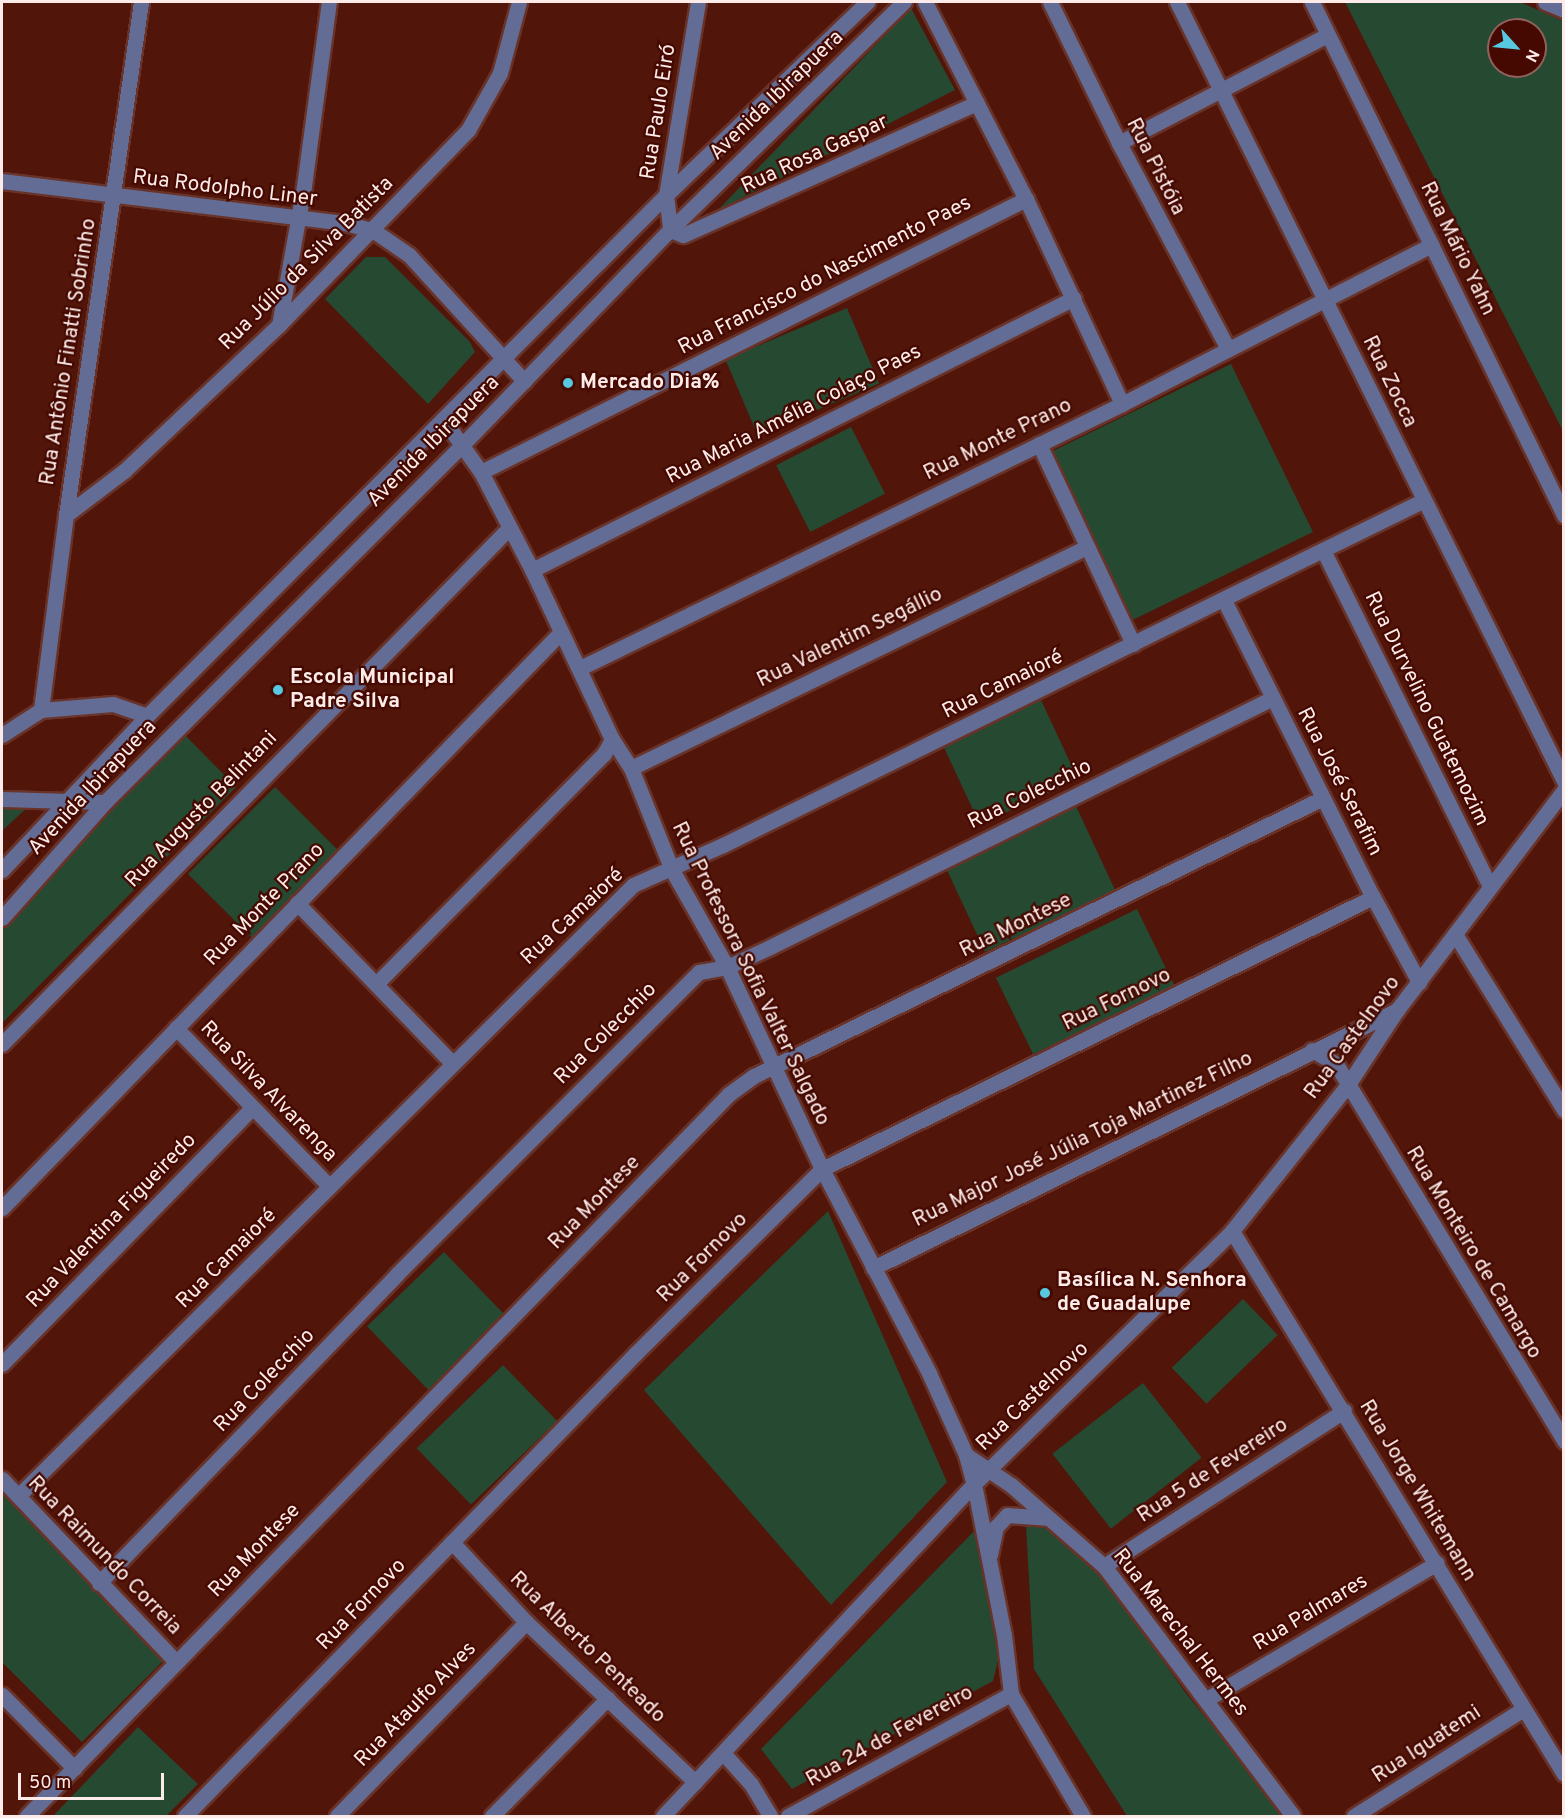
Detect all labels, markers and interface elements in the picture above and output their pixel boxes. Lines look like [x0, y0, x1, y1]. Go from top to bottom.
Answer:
north arrow [1487, 18, 1547, 78]
street label: Avenida Ibirapuera [705, 26, 849, 166]
street label: Rua Paulo Eiró [636, 43, 682, 181]
text: N [1520, 46, 1543, 65]
street label: Rua Rosa Gaspar [738, 110, 892, 200]
street label: Rua Pistóia [1120, 114, 1190, 220]
street label: Rua Rodolpho Liner [131, 165, 319, 213]
street label: Rua Júlio da Silva Batista [215, 172, 399, 356]
street label: Rua Mário Yahn [1414, 178, 1500, 320]
street label: Rua Francisco do Nascimento Paes [674, 191, 976, 361]
street label: Rua Antônio Finatti Sobrinho [35, 216, 103, 488]
street label: Rua Zocca [1356, 332, 1422, 432]
street label: Rua Maria Amélia Colaço Paes [662, 339, 926, 491]
place label: Mercado Dia% [580, 370, 720, 396]
street label: Avenida Ibirapuera [363, 371, 505, 513]
marker: Mercado Dia% [561, 376, 575, 390]
street label: Rua Monte Prano [920, 393, 1076, 487]
street label: Rua Valentim Segállio [753, 582, 947, 694]
street label: Rua Durvelino Guatemozim [1358, 588, 1494, 830]
street label: Rua Camaioré [938, 645, 1068, 725]
place label: Escola Municipal Padre Silva [290, 665, 454, 715]
marker: Escola Municipal Padre Silva [271, 683, 285, 697]
street label: Rua José Serafim [1291, 704, 1387, 860]
street label: Avenida Ibirapuera [24, 715, 162, 861]
street label: Rua Augusto Belintani [120, 726, 284, 894]
street label: Rua Colecchio [964, 754, 1096, 836]
street label: Rua Professora Sofia Valter Salgado [665, 818, 835, 1130]
street label: Rua Monte Prano [200, 838, 330, 972]
street label: Rua Camaioré [516, 863, 630, 971]
street label: Rua Montese [956, 888, 1076, 964]
street label: Rua Fornovo [1059, 963, 1175, 1037]
street label: Rua Castelnovo [1300, 971, 1406, 1105]
street label: Rua Colecchio [550, 978, 662, 1090]
street label: Rua Silva Alvarenga [194, 1016, 342, 1168]
street label: Rua Major José Júlia Toja Martinez Filho [908, 1046, 1258, 1234]
street label: Rua Valentina Figueiredo [22, 1128, 202, 1314]
street label: Rua Monteiro de Camargo [1399, 1142, 1547, 1364]
street label: Rua Montese [544, 1151, 646, 1255]
street label: Rua Camaioré [172, 1204, 282, 1314]
street label: Rua Fornovo [653, 1208, 753, 1308]
place label: Basílica N. Senhora de Guadalupe [1057, 1268, 1247, 1318]
marker: Basílica N. Senhora de Guadalupe [1038, 1286, 1052, 1300]
street label: Rua Colecchio [209, 1324, 321, 1438]
street label: Rua Castelnovo [972, 1337, 1094, 1457]
street label: Rua Jorge Whitemann [1353, 1396, 1481, 1586]
street label: Rua 5 de Fevereiro [1133, 1413, 1293, 1529]
street label: Rua Raimundo Correia [22, 1471, 186, 1641]
street label: Rua Montese [204, 1499, 306, 1603]
street label: Rua Marechal Hermes [1107, 1544, 1253, 1722]
street label: Rua Fornovo [312, 1554, 412, 1656]
street label: Rua Alberto Penteado [503, 1567, 671, 1729]
street label: Rua Palmares [1249, 1569, 1373, 1657]
street label: Rua Ataulfo Alves [349, 1636, 483, 1774]
street label: Rua 24 de Fevereiro [802, 1681, 978, 1793]
street label: Rua Iguatemi [1368, 1701, 1486, 1789]
scale bar [21, 1761, 166, 1799]
text: 50 m [29, 1772, 71, 1795]

